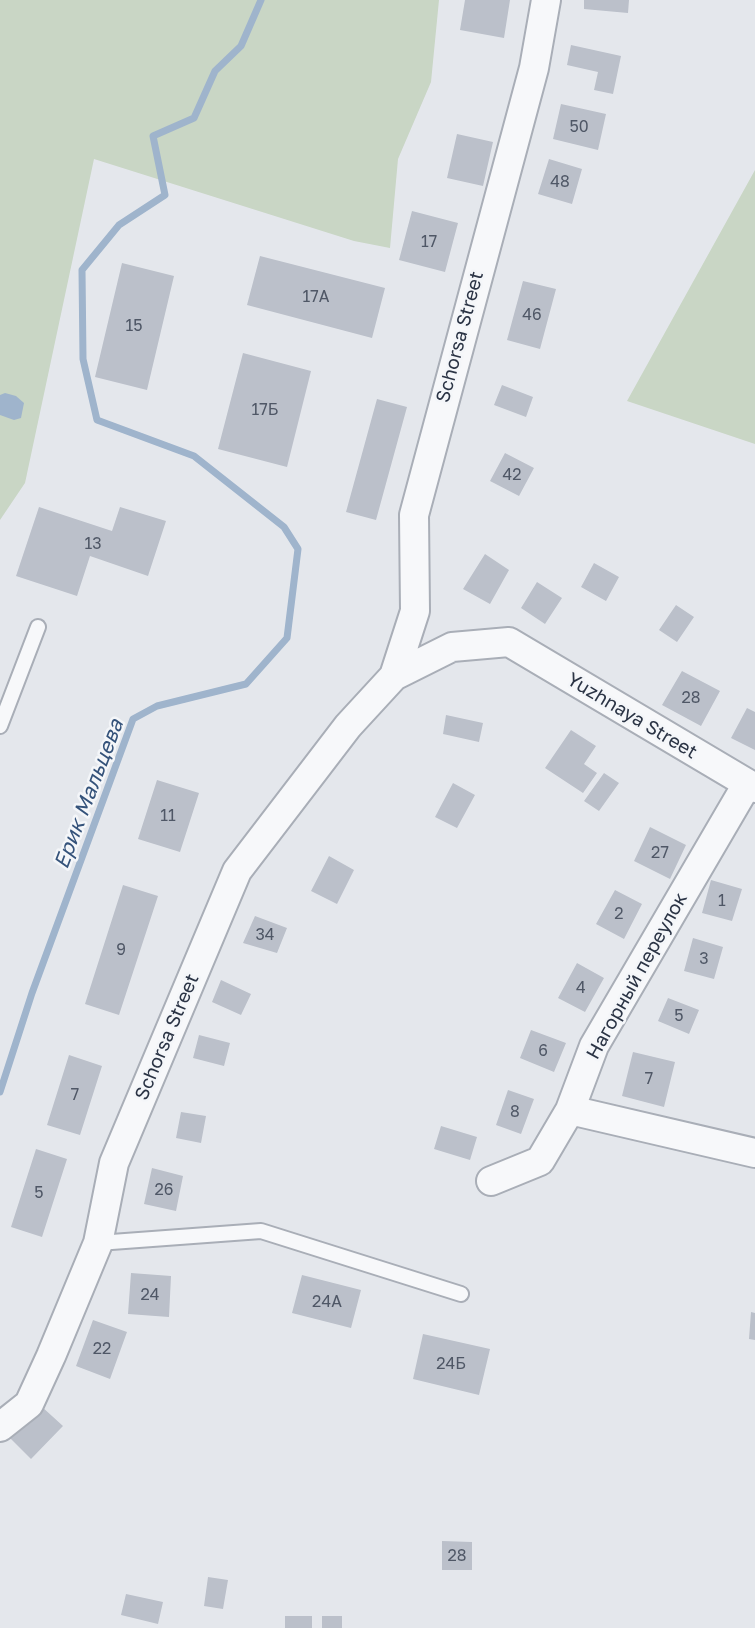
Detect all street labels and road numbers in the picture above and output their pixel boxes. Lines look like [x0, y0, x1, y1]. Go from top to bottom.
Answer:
street label: Schorsa Street [432, 269, 488, 405]
street label: Yuzhnaya Street [563, 668, 701, 764]
street label: Нагорный переулок [582, 889, 692, 1063]
street label: Schorsa Street [130, 971, 204, 1103]

